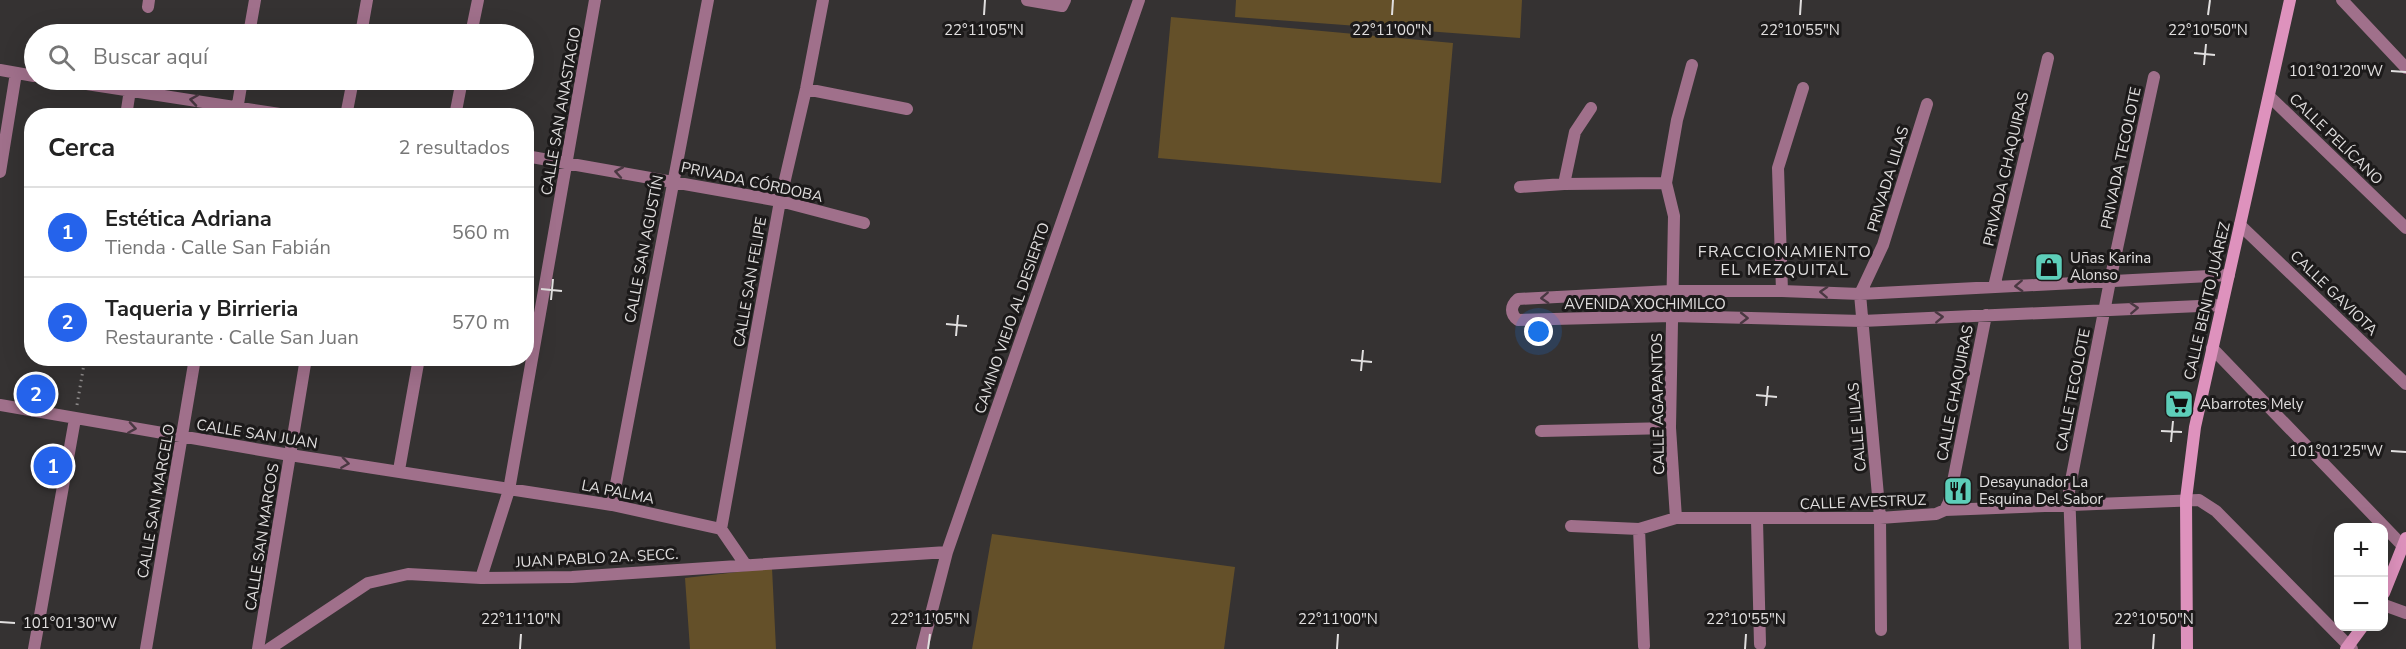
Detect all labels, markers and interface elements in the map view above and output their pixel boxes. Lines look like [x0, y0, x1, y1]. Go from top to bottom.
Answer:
text: 22°11'05"N [944, 20, 1024, 40]
text: 22°11'00"N [1352, 20, 1432, 40]
text: 22°10'55"N [1760, 20, 1840, 40]
text: 22°10'50"N [2168, 20, 2248, 40]
search box [24, 24, 534, 90]
street label: CALLE SAN ANASTACIO [536, 25, 586, 197]
icon: search [45, 41, 78, 74]
text: Buscar aquí [93, 42, 208, 72]
text: 101°01'20"W [2289, 61, 2384, 81]
street label: PRIVADA TECOLOTE [2096, 85, 2146, 231]
street label: CALLE PELÍCANO [2285, 89, 2387, 189]
street label: PRIVADA CHAQUIRAS [1978, 90, 2034, 248]
one-way arrow [189, 94, 199, 106]
street label: PRIVADA LILAS [1862, 124, 1914, 234]
text: Cerca [48, 130, 115, 165]
text: 2 resultados [399, 134, 510, 161]
street label: PRIVADA CÓRDOBA [679, 156, 825, 207]
one-way arrow [614, 166, 624, 179]
street label: CALLE SAN AGUSTÍN [620, 173, 668, 325]
text: Estética Adriana [105, 204, 272, 234]
street label: CALLE SAN FELIPE [729, 215, 771, 349]
text: 1 [62, 219, 74, 246]
text: 560 m [452, 219, 510, 246]
street label: CAMINO VIEJO AL DESIERTO [970, 220, 1054, 416]
street label: CALLE BENITO JUÁREZ [2179, 220, 2235, 382]
text: Tienda · Calle San Fabián [105, 234, 331, 261]
district label: FRACCIONAMIENTO EL MEZQUITAL [1698, 241, 1872, 281]
street label: CALLE GAVIOTA [2286, 246, 2382, 340]
place label: Uñas Karina Alonso [2070, 248, 2151, 285]
shop icon: Uñas Karina Alonso [2033, 251, 2065, 283]
one-way arrow [2014, 279, 2023, 292]
one-way arrow [1819, 286, 1828, 299]
one-way arrow [1540, 291, 1549, 304]
text: Taqueria y Birrieria [105, 294, 298, 324]
street label: AVENIDA XOCHIMILCO [1564, 294, 1726, 314]
one-way arrow [2129, 302, 2138, 315]
text: 2 [62, 309, 74, 336]
text: 570 m [452, 309, 510, 336]
one-way arrow [1934, 311, 1943, 324]
one-way arrow [1740, 312, 1749, 324]
your location [1524, 317, 1553, 346]
street label: CALLE CHAQUIRAS [1932, 323, 1978, 463]
text: Restaurante · Calle San Juan [105, 324, 359, 351]
street label: CALLE TECOLOTE [2051, 327, 2095, 453]
street label: CALLE AGAPANTOS [1647, 333, 1669, 475]
pin: 2 [16, 372, 56, 416]
street label: CALLE LILAS [1843, 382, 1871, 472]
supermarket icon: Abarrotes Mely [2163, 388, 2195, 420]
place label: Abarrotes Mely [2200, 394, 2304, 414]
street label: CALLE SAN JUAN [195, 415, 319, 453]
one-way arrow [128, 422, 137, 434]
street label: CALLE SAN MARCELO [133, 422, 179, 580]
text: 101°01'25"W [2289, 441, 2384, 461]
pin: 1 [34, 444, 72, 488]
one-way arrow [341, 456, 350, 468]
street label: CALLE SAN MARCOS [240, 462, 284, 612]
place label: Desayunador La Esquina Del Sabor [1979, 472, 2103, 509]
street label: LA PALMA [580, 475, 656, 509]
restaurant icon: Desayunador La Esquina Del Sabor [1942, 475, 1974, 507]
street label: CALLE AVESTRUZ [1799, 490, 1927, 514]
map controls [2334, 523, 2388, 631]
button: + [2334, 523, 2388, 577]
street label: JUAN PABLO 2A. SECC. [514, 544, 679, 572]
button: − [2334, 577, 2388, 631]
text: 22°11'10"N [481, 609, 561, 629]
text: 22°11'05"N [890, 609, 970, 629]
text: 22°11'00"N [1298, 609, 1378, 629]
text: 22°10'55"N [1706, 609, 1786, 629]
text: 22°10'50"N [2114, 609, 2194, 629]
text: 101°01'30"W [23, 613, 118, 633]

